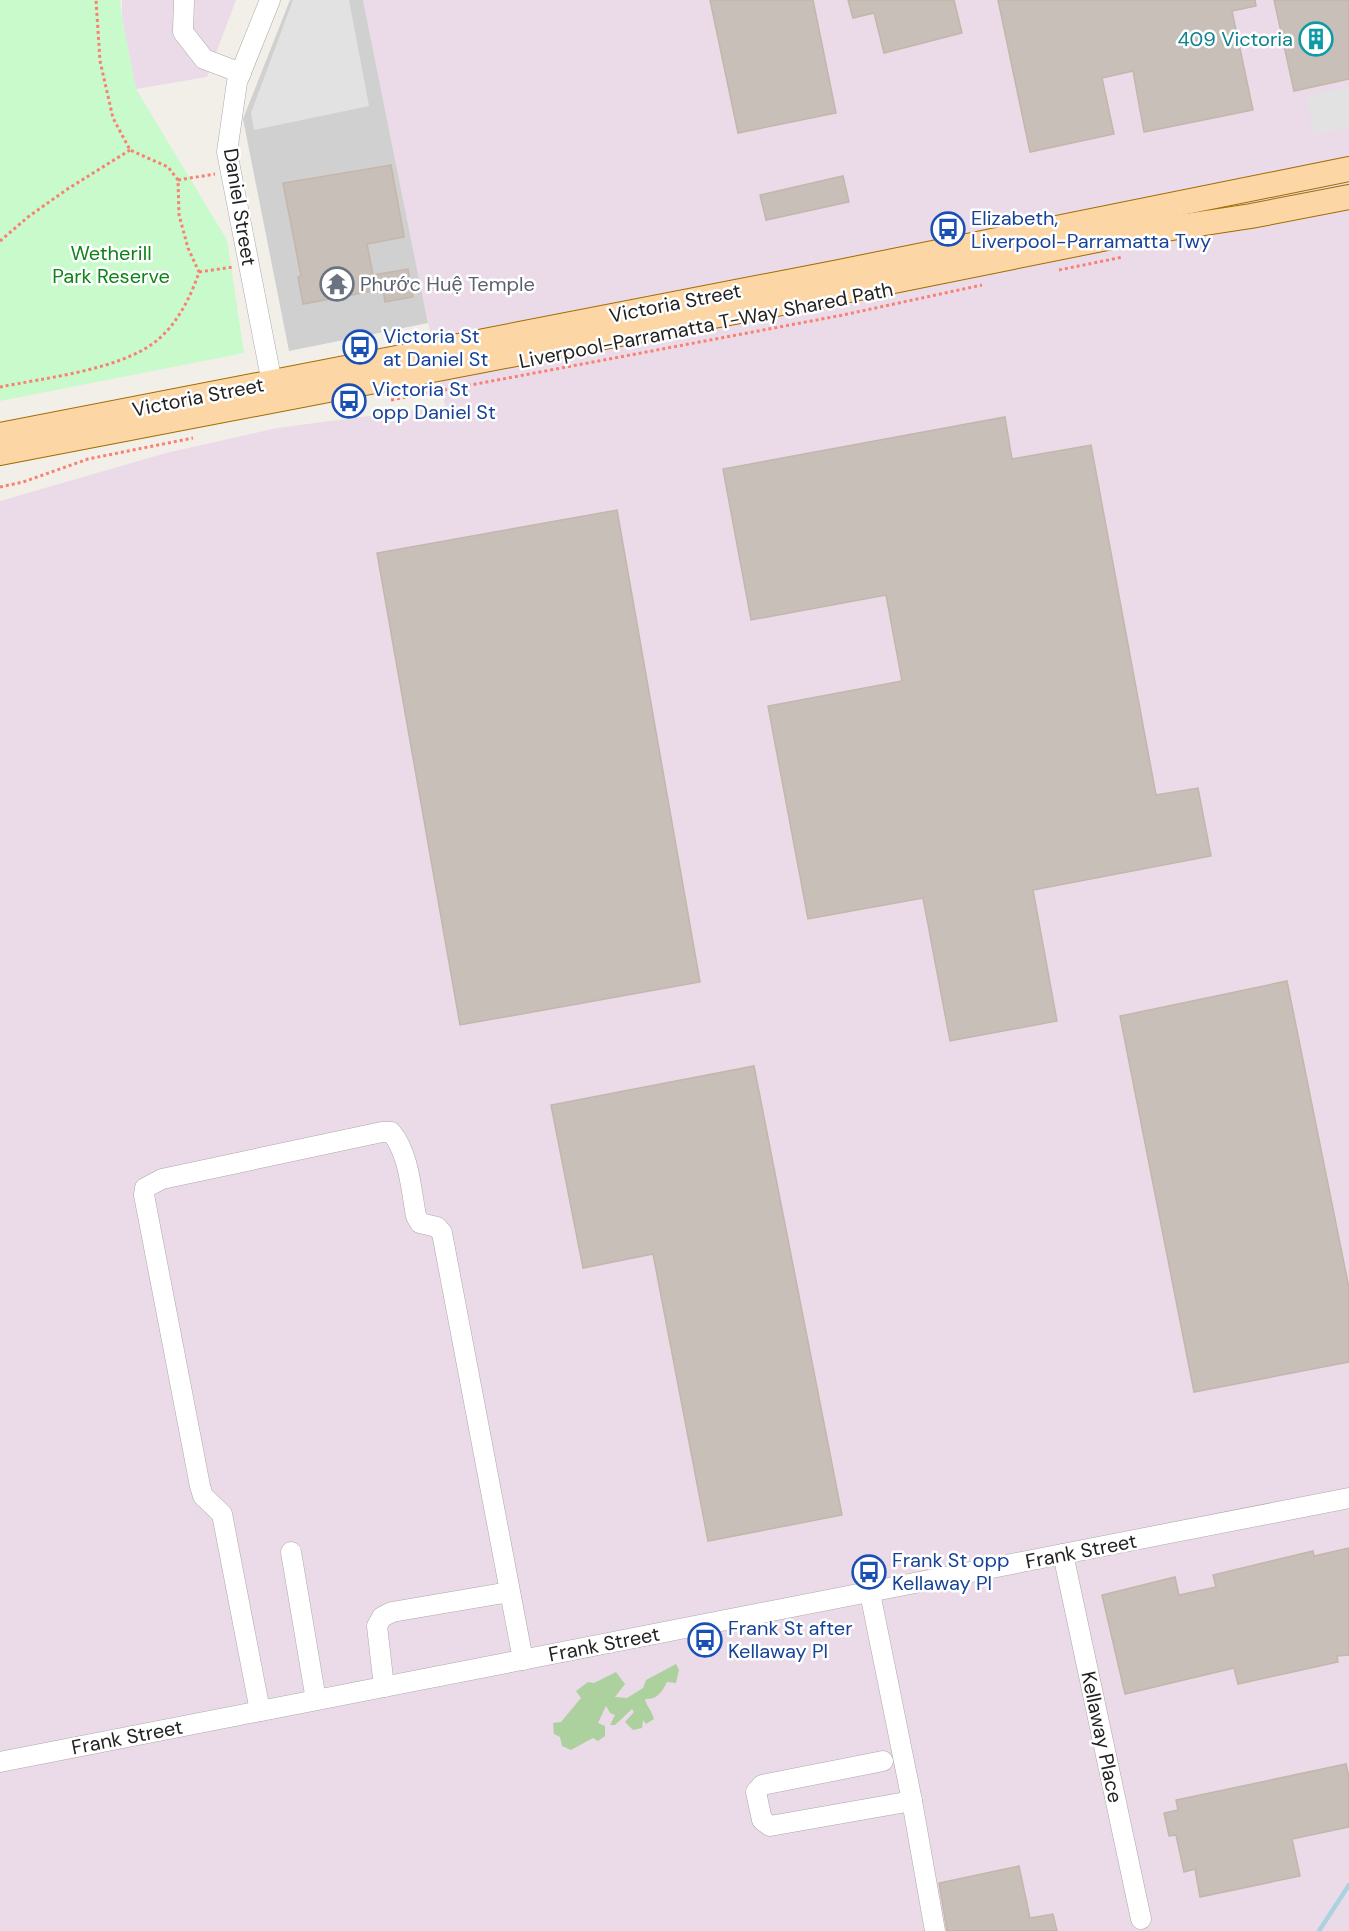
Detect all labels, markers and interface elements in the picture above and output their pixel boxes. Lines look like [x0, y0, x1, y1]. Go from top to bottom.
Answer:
building icon: 409 Victoria [1298, 21, 1334, 57]
place label: 409 Victoria [1177, 26, 1293, 52]
street label: Daniel Street [218, 146, 262, 268]
place label: Elizabeth, Liverpool-Parramatta Twy [971, 205, 1211, 254]
bus stop icon: Elizabeth, Liverpool-Parramatta Twy [930, 211, 966, 247]
park label: Wetherill Park Reserve [52, 240, 170, 289]
temple icon: Phước Huệ Temple [319, 266, 355, 302]
place label: Phước Huệ Temple [360, 271, 535, 297]
street label: Liverpool-Parramatta T-Way Shared Path [517, 276, 895, 374]
street label: Victoria Street [607, 277, 743, 329]
place label: Victoria St at Daniel St [383, 323, 488, 372]
bus stop icon: Victoria St at Daniel St [342, 329, 378, 365]
street label: Victoria Street [130, 371, 266, 423]
place label: Victoria St opp Daniel St [372, 376, 496, 425]
bus stop icon: Victoria St opp Daniel St [331, 383, 367, 419]
street label: Frank Street [1023, 1527, 1139, 1574]
place label: Frank St opp Kellaway Pl [892, 1547, 1010, 1596]
bus stop icon: Frank St opp Kellaway Pl [851, 1554, 887, 1590]
place label: Frank St after Kellaway Pl [728, 1615, 853, 1664]
street label: Frank Street [546, 1620, 662, 1667]
bus stop icon: Frank St after Kellaway Pl [687, 1622, 723, 1658]
street label: Kellaway Place [1075, 1669, 1129, 1805]
street label: Frank Street [69, 1713, 185, 1760]

